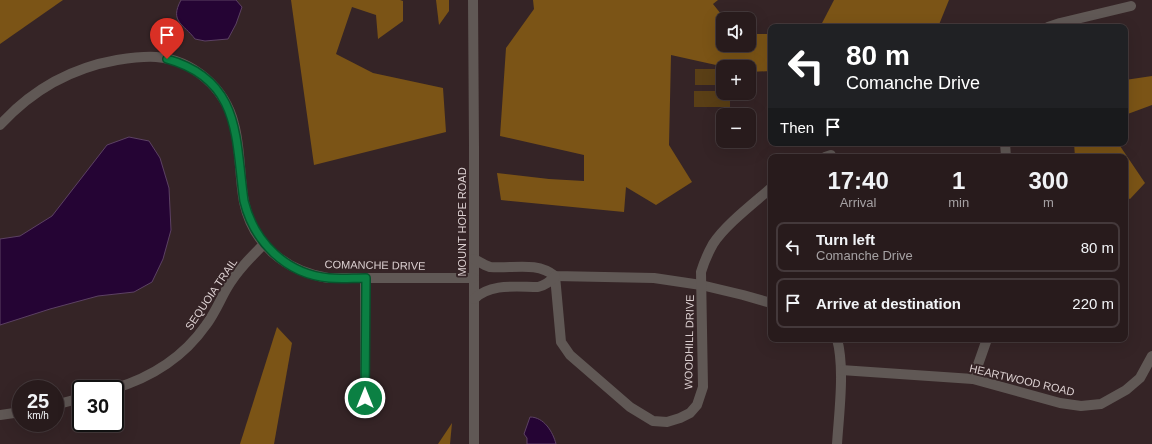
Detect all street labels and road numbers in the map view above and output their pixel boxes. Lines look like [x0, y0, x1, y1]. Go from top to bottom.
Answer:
street label: MOUNT HOPE ROAD [456, 167, 468, 277]
street label: SEQUOIA TRAIL [183, 256, 239, 332]
street label: COMANCHE DRIVE [324, 258, 426, 272]
street label: WOODHILL DRIVE [682, 294, 696, 390]
street label: HEARTWOOD ROAD [968, 362, 1076, 398]

